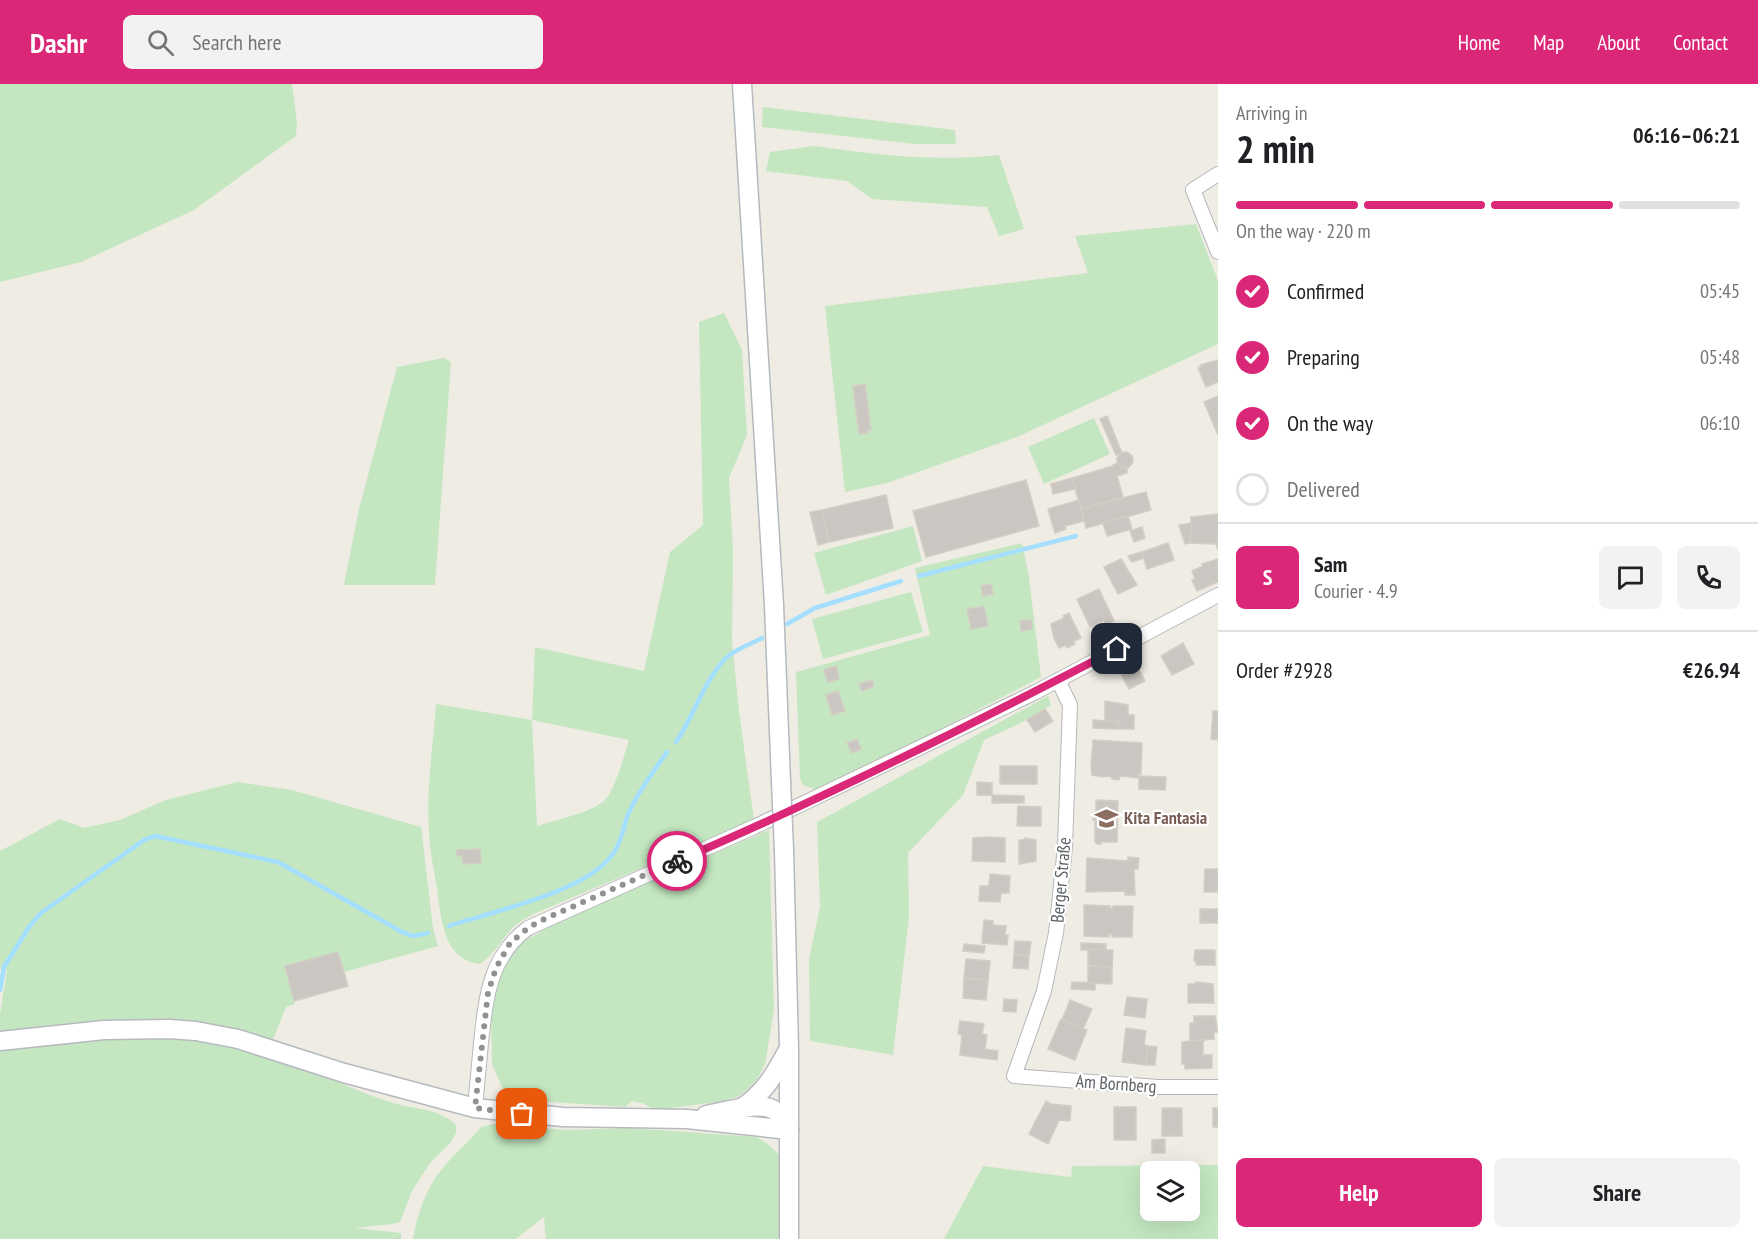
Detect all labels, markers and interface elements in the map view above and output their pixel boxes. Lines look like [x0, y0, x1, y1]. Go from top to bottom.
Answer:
search box [123, 15, 543, 69]
text: Dashr [30, 24, 87, 61]
icon: search [144, 26, 177, 59]
text: Search here [192, 28, 282, 56]
text: Home [1458, 29, 1500, 56]
text: Map [1533, 29, 1564, 56]
text: About [1597, 29, 1640, 56]
text: Contact [1673, 29, 1728, 56]
text: Arriving in [1236, 100, 1308, 126]
text: 06:16–06:21 [1633, 121, 1740, 149]
text: 2 min [1236, 123, 1315, 174]
text: On the way · 220 m [1236, 218, 1371, 244]
icon: check [1236, 275, 1269, 308]
text: Confirmed [1287, 277, 1364, 305]
text: 05:45 [1700, 278, 1740, 304]
icon: check [1236, 341, 1269, 374]
text: Preparing [1287, 343, 1360, 371]
text: 05:48 [1700, 344, 1740, 370]
icon: check [1236, 407, 1269, 440]
text: On the way [1287, 409, 1373, 437]
text: 06:10 [1700, 410, 1740, 436]
text: Delivered [1287, 475, 1360, 503]
button: chat [1599, 546, 1662, 609]
button: phone [1677, 546, 1740, 609]
text: Sam [1314, 550, 1347, 578]
text: S [1263, 563, 1272, 591]
text: Courier · 4.9 [1314, 578, 1398, 604]
pin [1091, 623, 1142, 674]
icon: home [1100, 632, 1133, 665]
text: Order #2928 [1236, 656, 1333, 684]
text: €26.94 [1683, 656, 1740, 684]
school or university icon: Kita Fantasia [1093, 805, 1119, 831]
place label: Kita Fantasia [1124, 806, 1207, 829]
courier [647, 831, 707, 891]
street label: Berger Straße [1045, 836, 1076, 924]
icon: bike [661, 845, 694, 878]
street label: Am Bornberg [1075, 1069, 1157, 1098]
pin [496, 1088, 547, 1139]
icon: bag [505, 1097, 538, 1130]
button: Help [1236, 1158, 1482, 1227]
button: Share [1494, 1158, 1740, 1227]
map controls [1140, 1161, 1200, 1221]
button: layers [1140, 1161, 1200, 1221]

